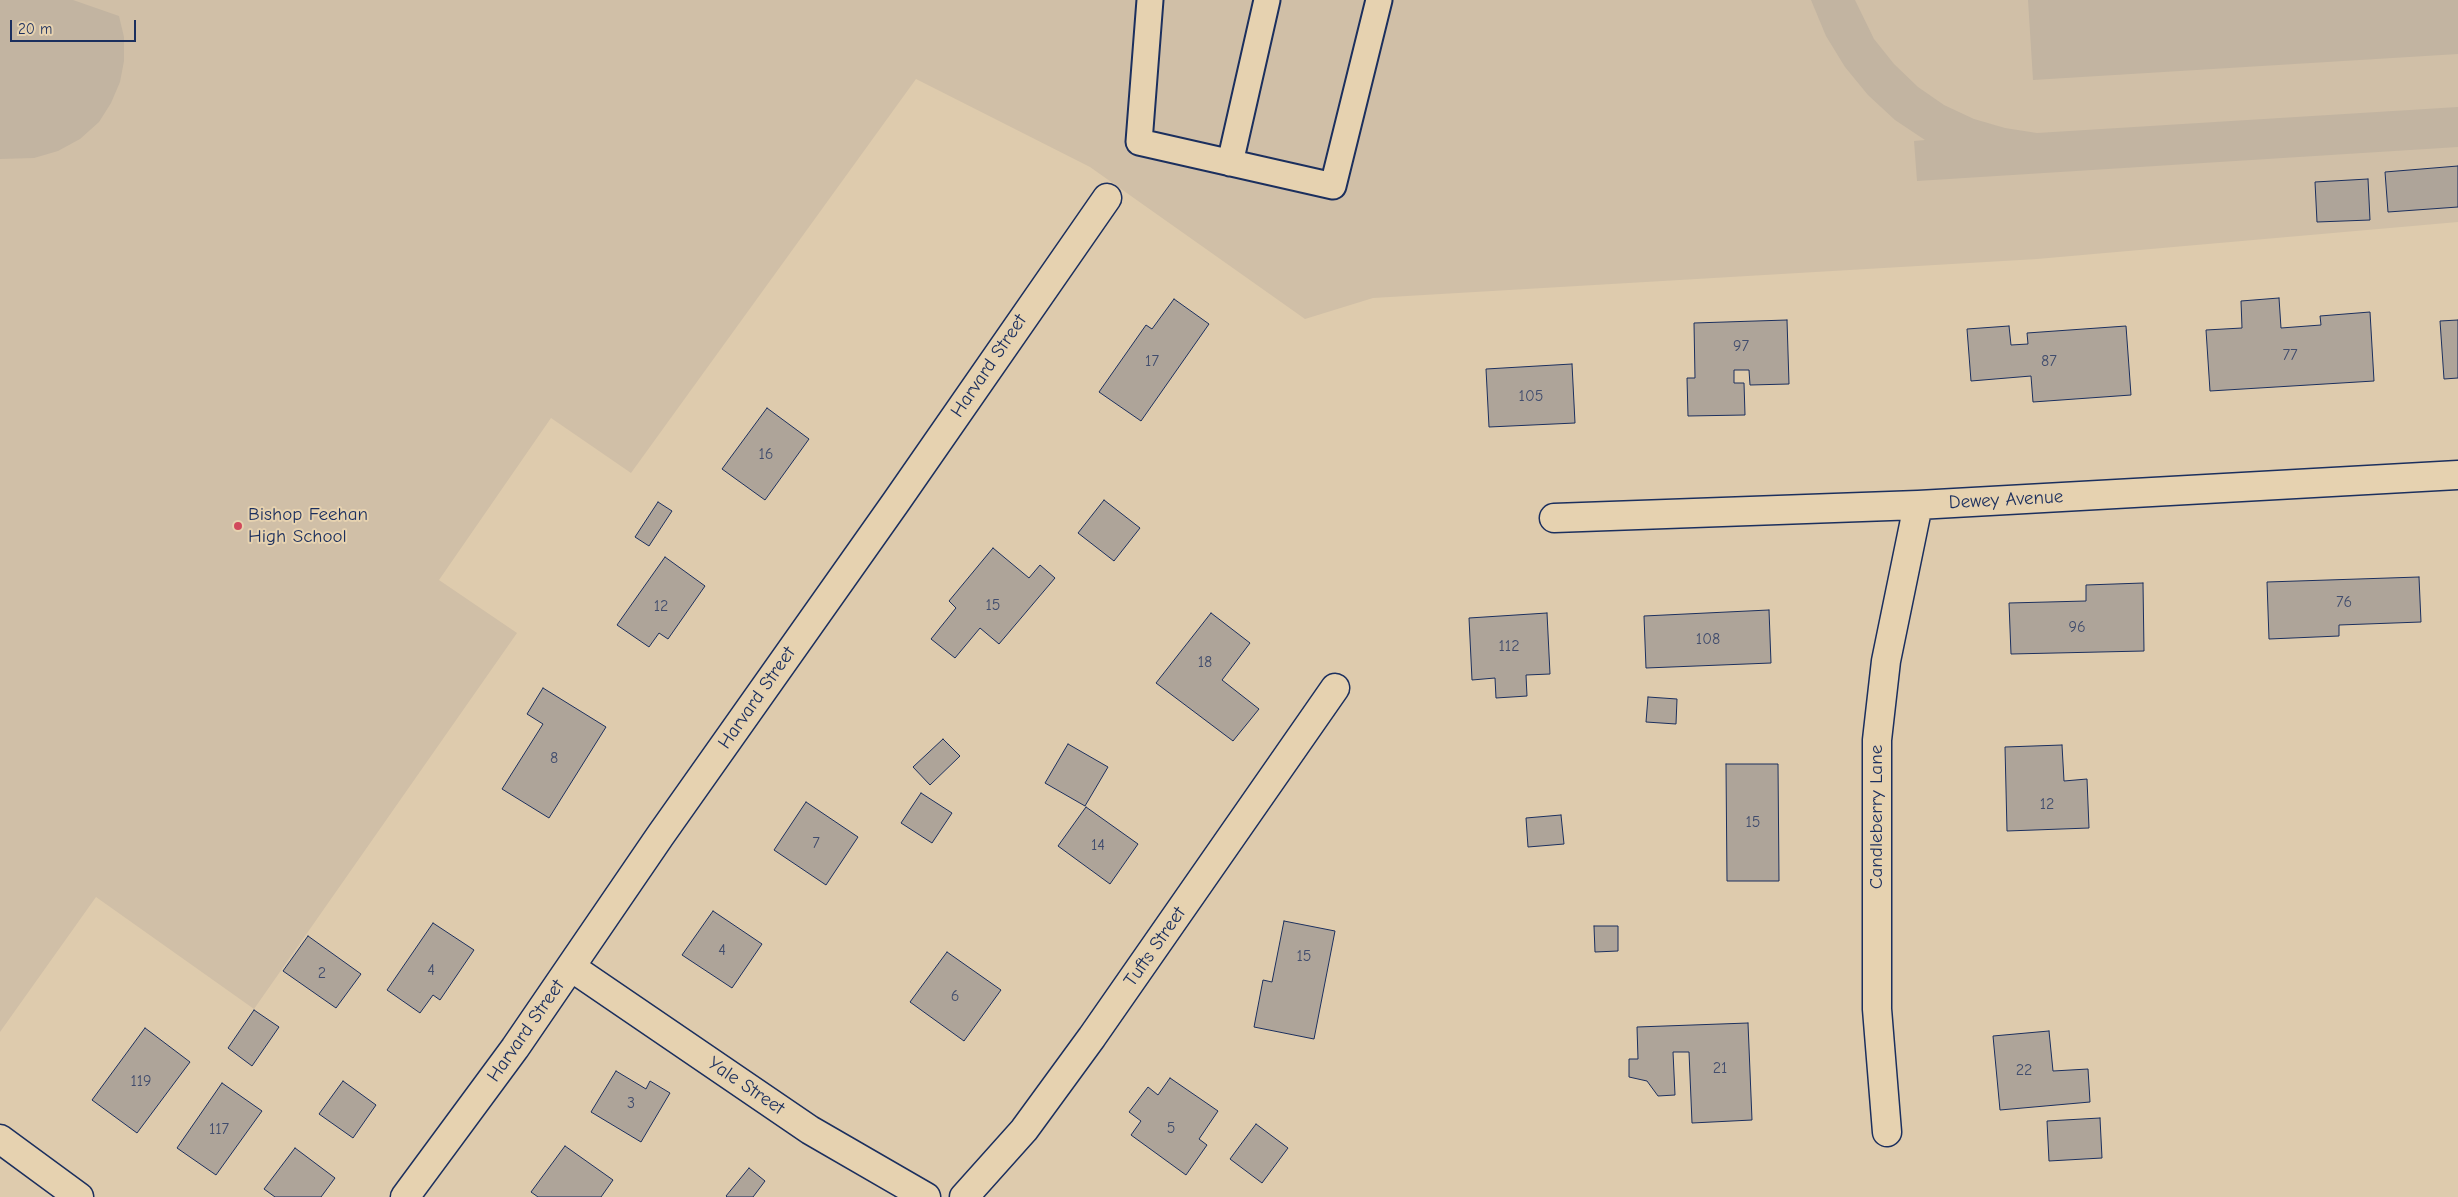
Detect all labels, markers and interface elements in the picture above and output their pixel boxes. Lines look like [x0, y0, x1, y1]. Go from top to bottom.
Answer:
scale bar [12, 10, 139, 42]
text: 20 m [18, 20, 52, 38]
street label: Harvard Street [946, 310, 1032, 422]
house number: 97 [1733, 336, 1749, 356]
house number: 77 [2282, 345, 2298, 365]
house number: 17 [1145, 351, 1159, 371]
house number: 87 [2041, 351, 2057, 371]
house number: 105 [1519, 386, 1543, 406]
house number: 16 [758, 444, 774, 464]
street label: Dewey Avenue [1948, 486, 2064, 514]
place label: Bishop Feehan High School [248, 504, 368, 548]
marker: Bishop Feehan High School [232, 520, 244, 532]
house number: 76 [2336, 592, 2352, 612]
house number: 15 [985, 595, 1001, 615]
house number: 12 [654, 596, 668, 616]
house number: 96 [2068, 617, 2086, 637]
house number: 108 [1696, 629, 1720, 649]
house number: 112 [1498, 636, 1520, 656]
street label: Harvard Street [713, 643, 801, 753]
house number: 18 [1198, 652, 1212, 672]
street label: Candleberry Lane [1866, 745, 1888, 889]
house number: 8 [550, 748, 558, 768]
house number: 12 [2040, 794, 2054, 814]
house number: 15 [1745, 812, 1761, 832]
house number: 7 [812, 833, 820, 853]
house number: 14 [1091, 835, 1105, 855]
street label: Tufts Street [1119, 903, 1191, 991]
house number: 4 [718, 940, 726, 960]
house number: 15 [1296, 946, 1312, 966]
house number: 4 [427, 960, 435, 980]
house number: 2 [318, 963, 326, 983]
street label: Harvard Street [482, 976, 570, 1086]
house number: 6 [951, 986, 959, 1006]
street label: Yale Street [703, 1052, 789, 1120]
house number: 21 [1713, 1058, 1727, 1078]
house number: 22 [2016, 1060, 2032, 1080]
house number: 119 [130, 1071, 152, 1091]
house number: 3 [627, 1093, 635, 1113]
house number: 5 [1167, 1118, 1175, 1138]
house number: 117 [209, 1119, 229, 1139]

